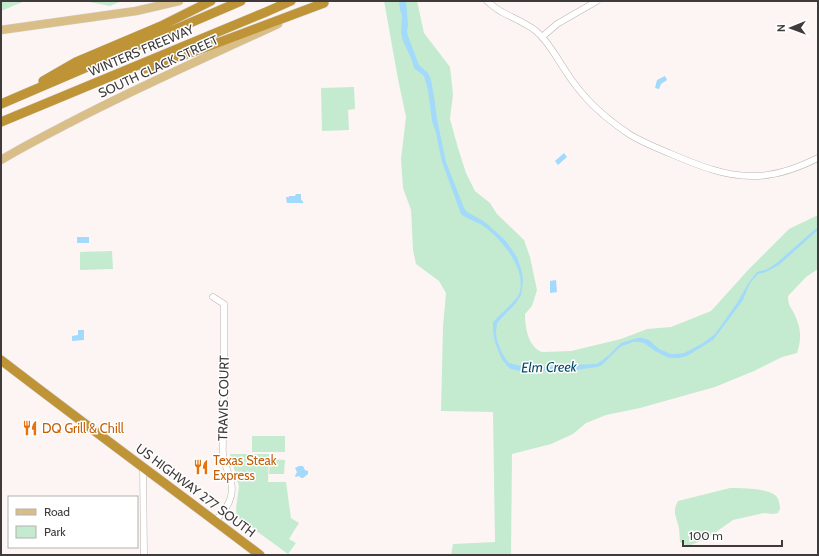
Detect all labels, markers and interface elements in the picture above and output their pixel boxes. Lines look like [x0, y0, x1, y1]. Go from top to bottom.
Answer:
north arrow [771, 8, 811, 48]
street label: WINTERS FREEWAY [86, 20, 197, 79]
text: N [774, 24, 788, 32]
street label: SOUTH CLACK STREET [96, 31, 221, 101]
street label: TRAVIS COURT [214, 355, 232, 441]
water label: Elm Creek [521, 358, 578, 376]
restaurant icon: DQ Grill & Chill [21, 419, 39, 437]
place label: DQ Grill & Chill [42, 420, 124, 436]
street label: US HIGHWAY 277 SOUTH [133, 440, 259, 540]
place label: Texas Steak Express [213, 452, 277, 483]
restaurant icon: Texas Steak Express [192, 458, 210, 476]
legend [8, 496, 138, 548]
text: Road [44, 504, 70, 519]
scale bar [683, 522, 782, 548]
text: Park [44, 524, 66, 539]
text: 100 m [689, 528, 723, 543]

